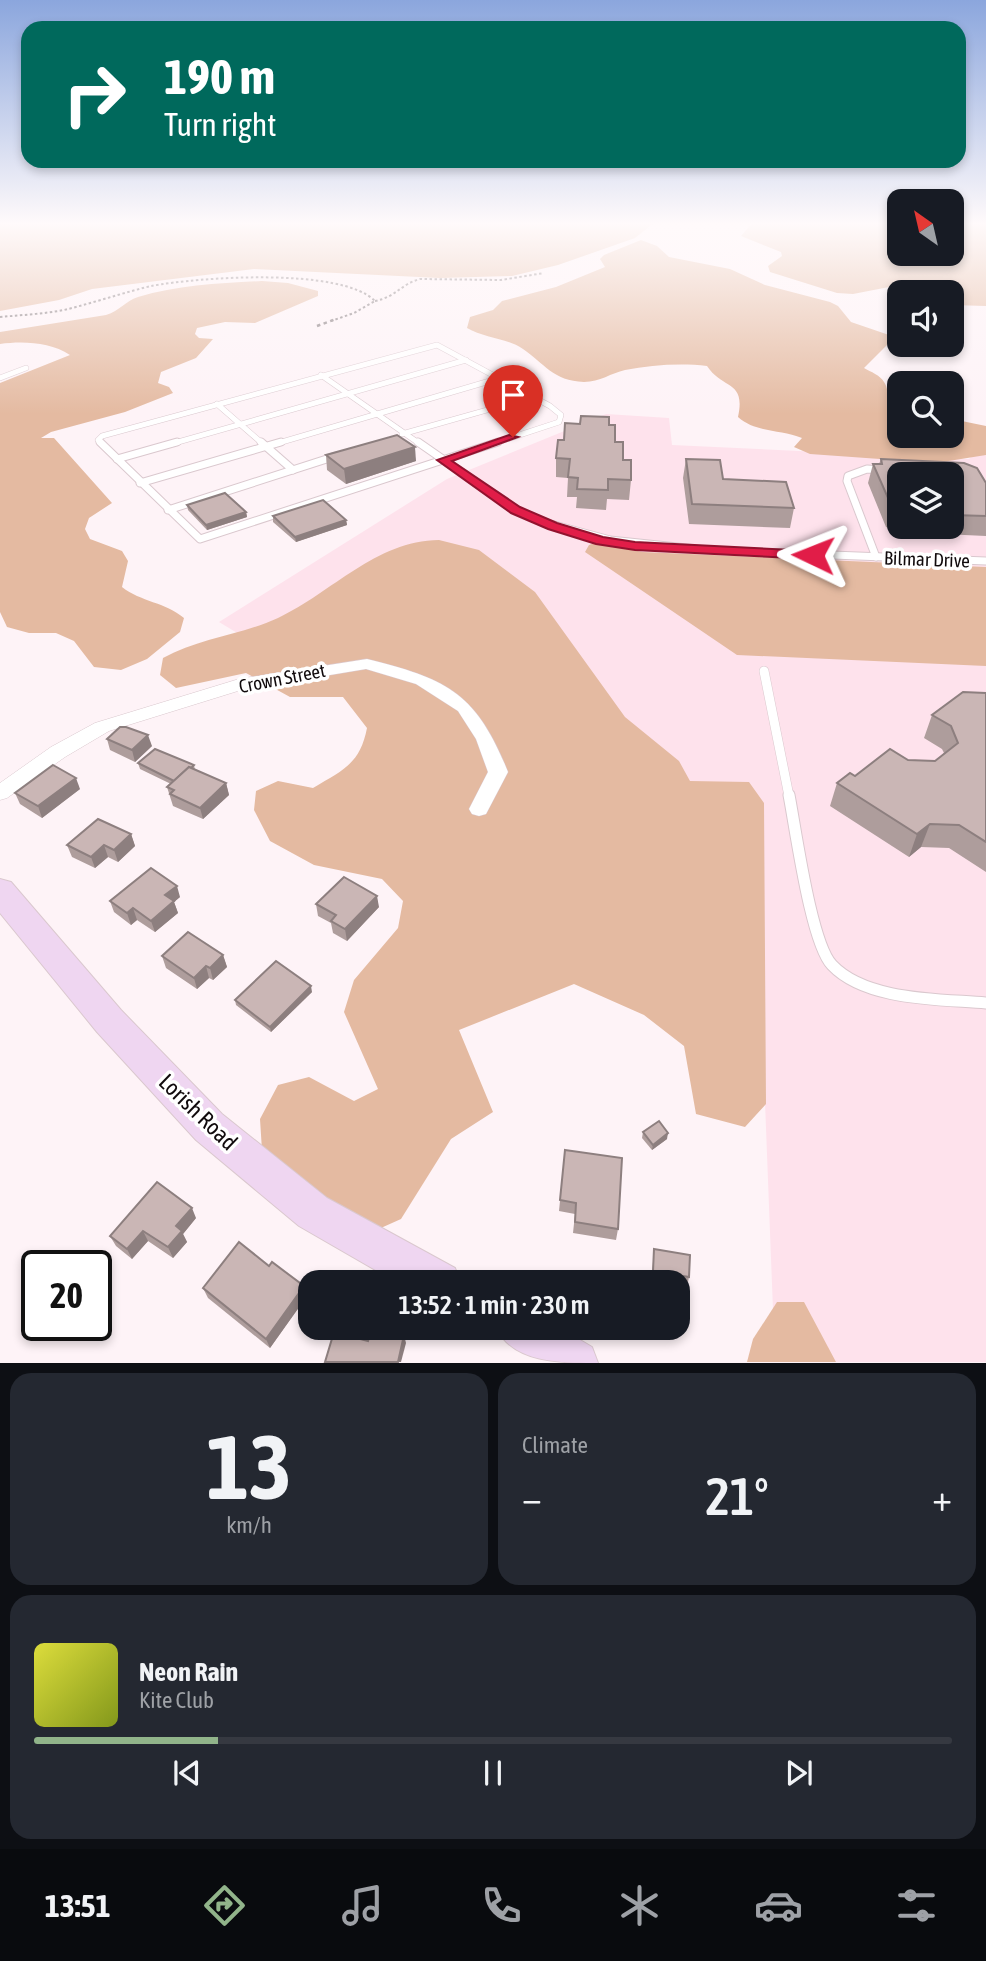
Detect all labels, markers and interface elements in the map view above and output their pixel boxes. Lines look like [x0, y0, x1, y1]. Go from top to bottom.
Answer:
text: 190 m [164, 48, 275, 104]
icon: right [49, 49, 140, 140]
text: Turn right [164, 106, 277, 143]
north arrow [887, 189, 964, 266]
map controls [887, 189, 964, 539]
button: sound [887, 280, 964, 357]
pin [483, 365, 543, 437]
button: search [887, 371, 964, 448]
icon: arrive [494, 376, 532, 414]
button: layers [887, 462, 964, 539]
position arrow [776, 518, 850, 592]
street label: Bilmar Drive [884, 547, 970, 571]
street label: Crown Street [237, 659, 327, 697]
street label: Lorish Road [154, 1069, 242, 1155]
speed limit sign: 20 [21, 1250, 112, 1341]
text: 13:52 · 1 min · 230 m [399, 1290, 589, 1320]
text: 13 [206, 1414, 292, 1518]
text: Climate [522, 1432, 588, 1458]
text: 21° [705, 1466, 769, 1526]
text: − [522, 1476, 542, 1519]
text: + [932, 1476, 952, 1519]
text: km/h [226, 1512, 272, 1538]
text: Neon Rain [139, 1657, 238, 1687]
text: Kite Club [139, 1687, 214, 1713]
icon: previous [168, 1754, 206, 1792]
icon: pause [474, 1754, 512, 1792]
icon: next [780, 1754, 818, 1792]
icon: directions [200, 1881, 249, 1930]
icon: music [338, 1881, 387, 1930]
icon: phone [477, 1881, 526, 1930]
icon: climate [615, 1881, 664, 1930]
icon: car [754, 1881, 803, 1930]
icon: filters [892, 1881, 941, 1930]
text: 13:51 [45, 1887, 111, 1924]

